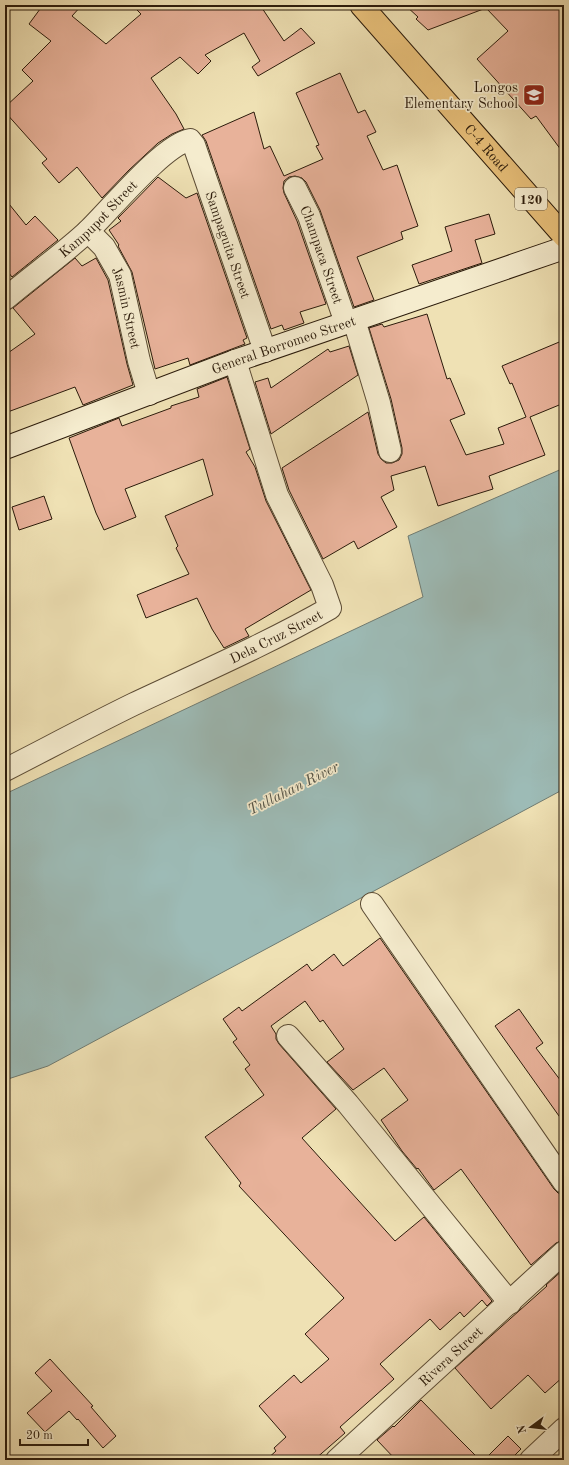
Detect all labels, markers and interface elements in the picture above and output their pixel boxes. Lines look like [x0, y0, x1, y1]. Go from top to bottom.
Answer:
place label: Longos Elementary School [404, 81, 518, 111]
school or university icon: Longos Elementary School [521, 82, 547, 108]
street label: C-4 Road [461, 122, 510, 175]
street label: Kampupot Street [57, 178, 140, 261]
road number: 120 [515, 188, 547, 210]
street label: Sampaguita Street [202, 189, 252, 301]
street label: Champaca Street [297, 203, 345, 306]
street label: Jasmin Street [109, 264, 142, 350]
street label: General Borromeo Street [210, 314, 358, 377]
street label: Dela Cruz Street [228, 608, 325, 666]
water label: Tullahan River [246, 760, 342, 819]
street label: Rivera Street [417, 1324, 486, 1389]
north arrow [511, 1407, 551, 1447]
scale bar [20, 1421, 88, 1447]
text: N [516, 1423, 529, 1435]
text: 20 m [26, 1430, 53, 1442]

